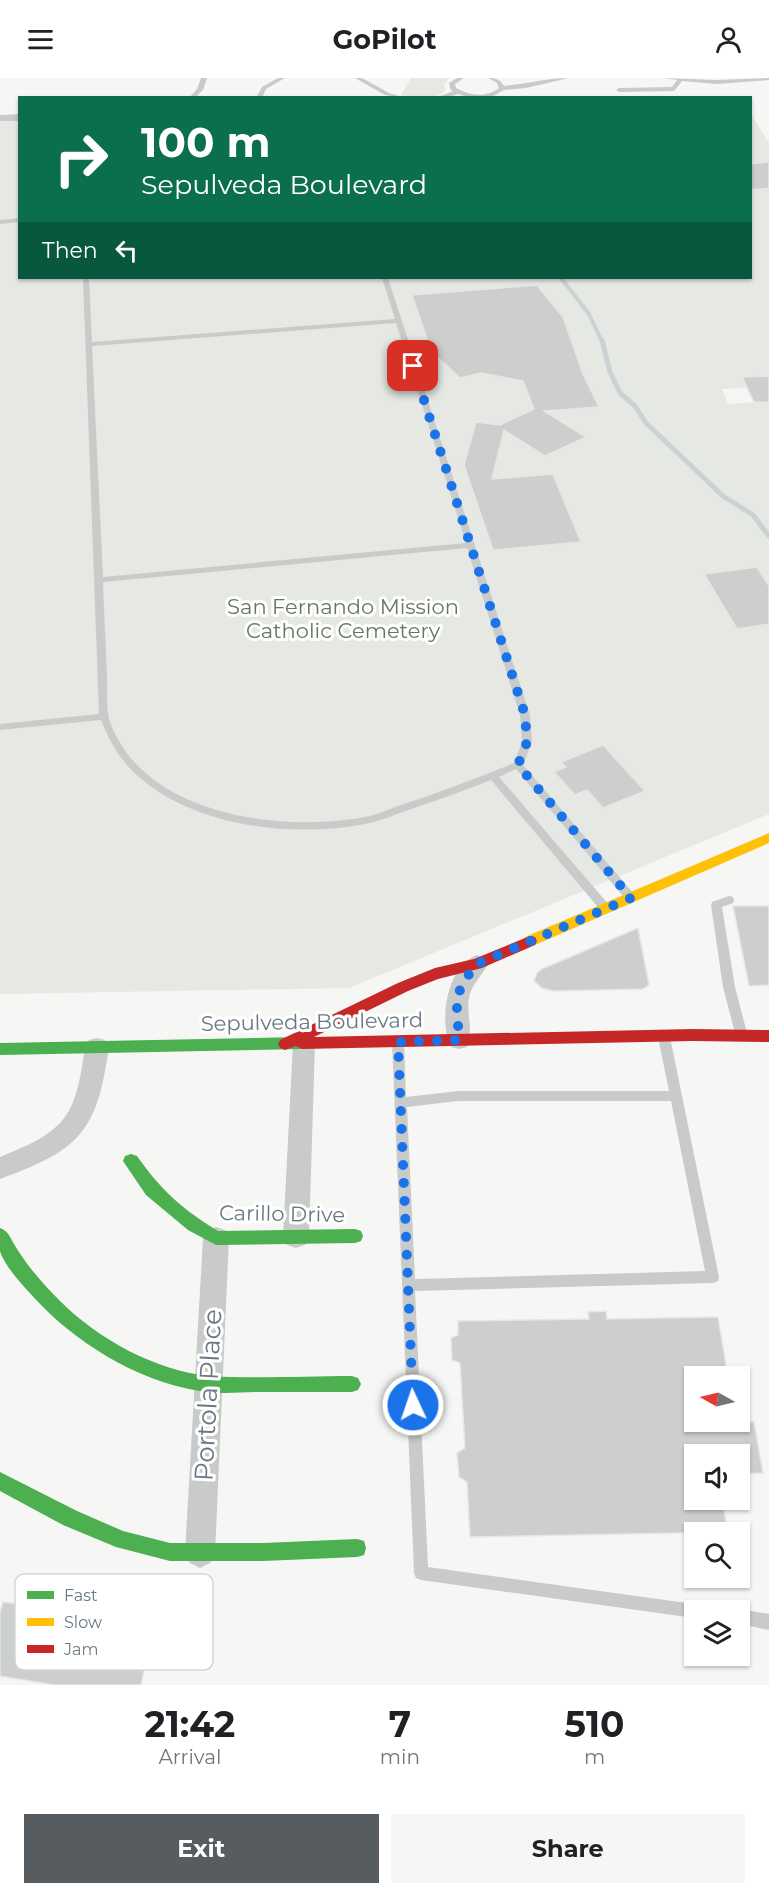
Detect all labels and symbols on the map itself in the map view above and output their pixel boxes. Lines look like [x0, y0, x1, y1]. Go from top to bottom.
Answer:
pin [387, 340, 438, 391]
park label: San Fernando Mission Catholic Cemetery [227, 594, 459, 643]
street label: Sepulveda Boulevard [201, 1007, 423, 1036]
street label: Carillo Drive [219, 1200, 345, 1227]
street label: Portola Place [188, 1308, 228, 1482]
north arrow [684, 1366, 750, 1432]
position arrow [381, 1373, 445, 1437]
legend [15, 1574, 213, 1670]
text: Fast [64, 1586, 98, 1605]
text: Slow [64, 1613, 102, 1632]
text: Jam [63, 1640, 98, 1659]

